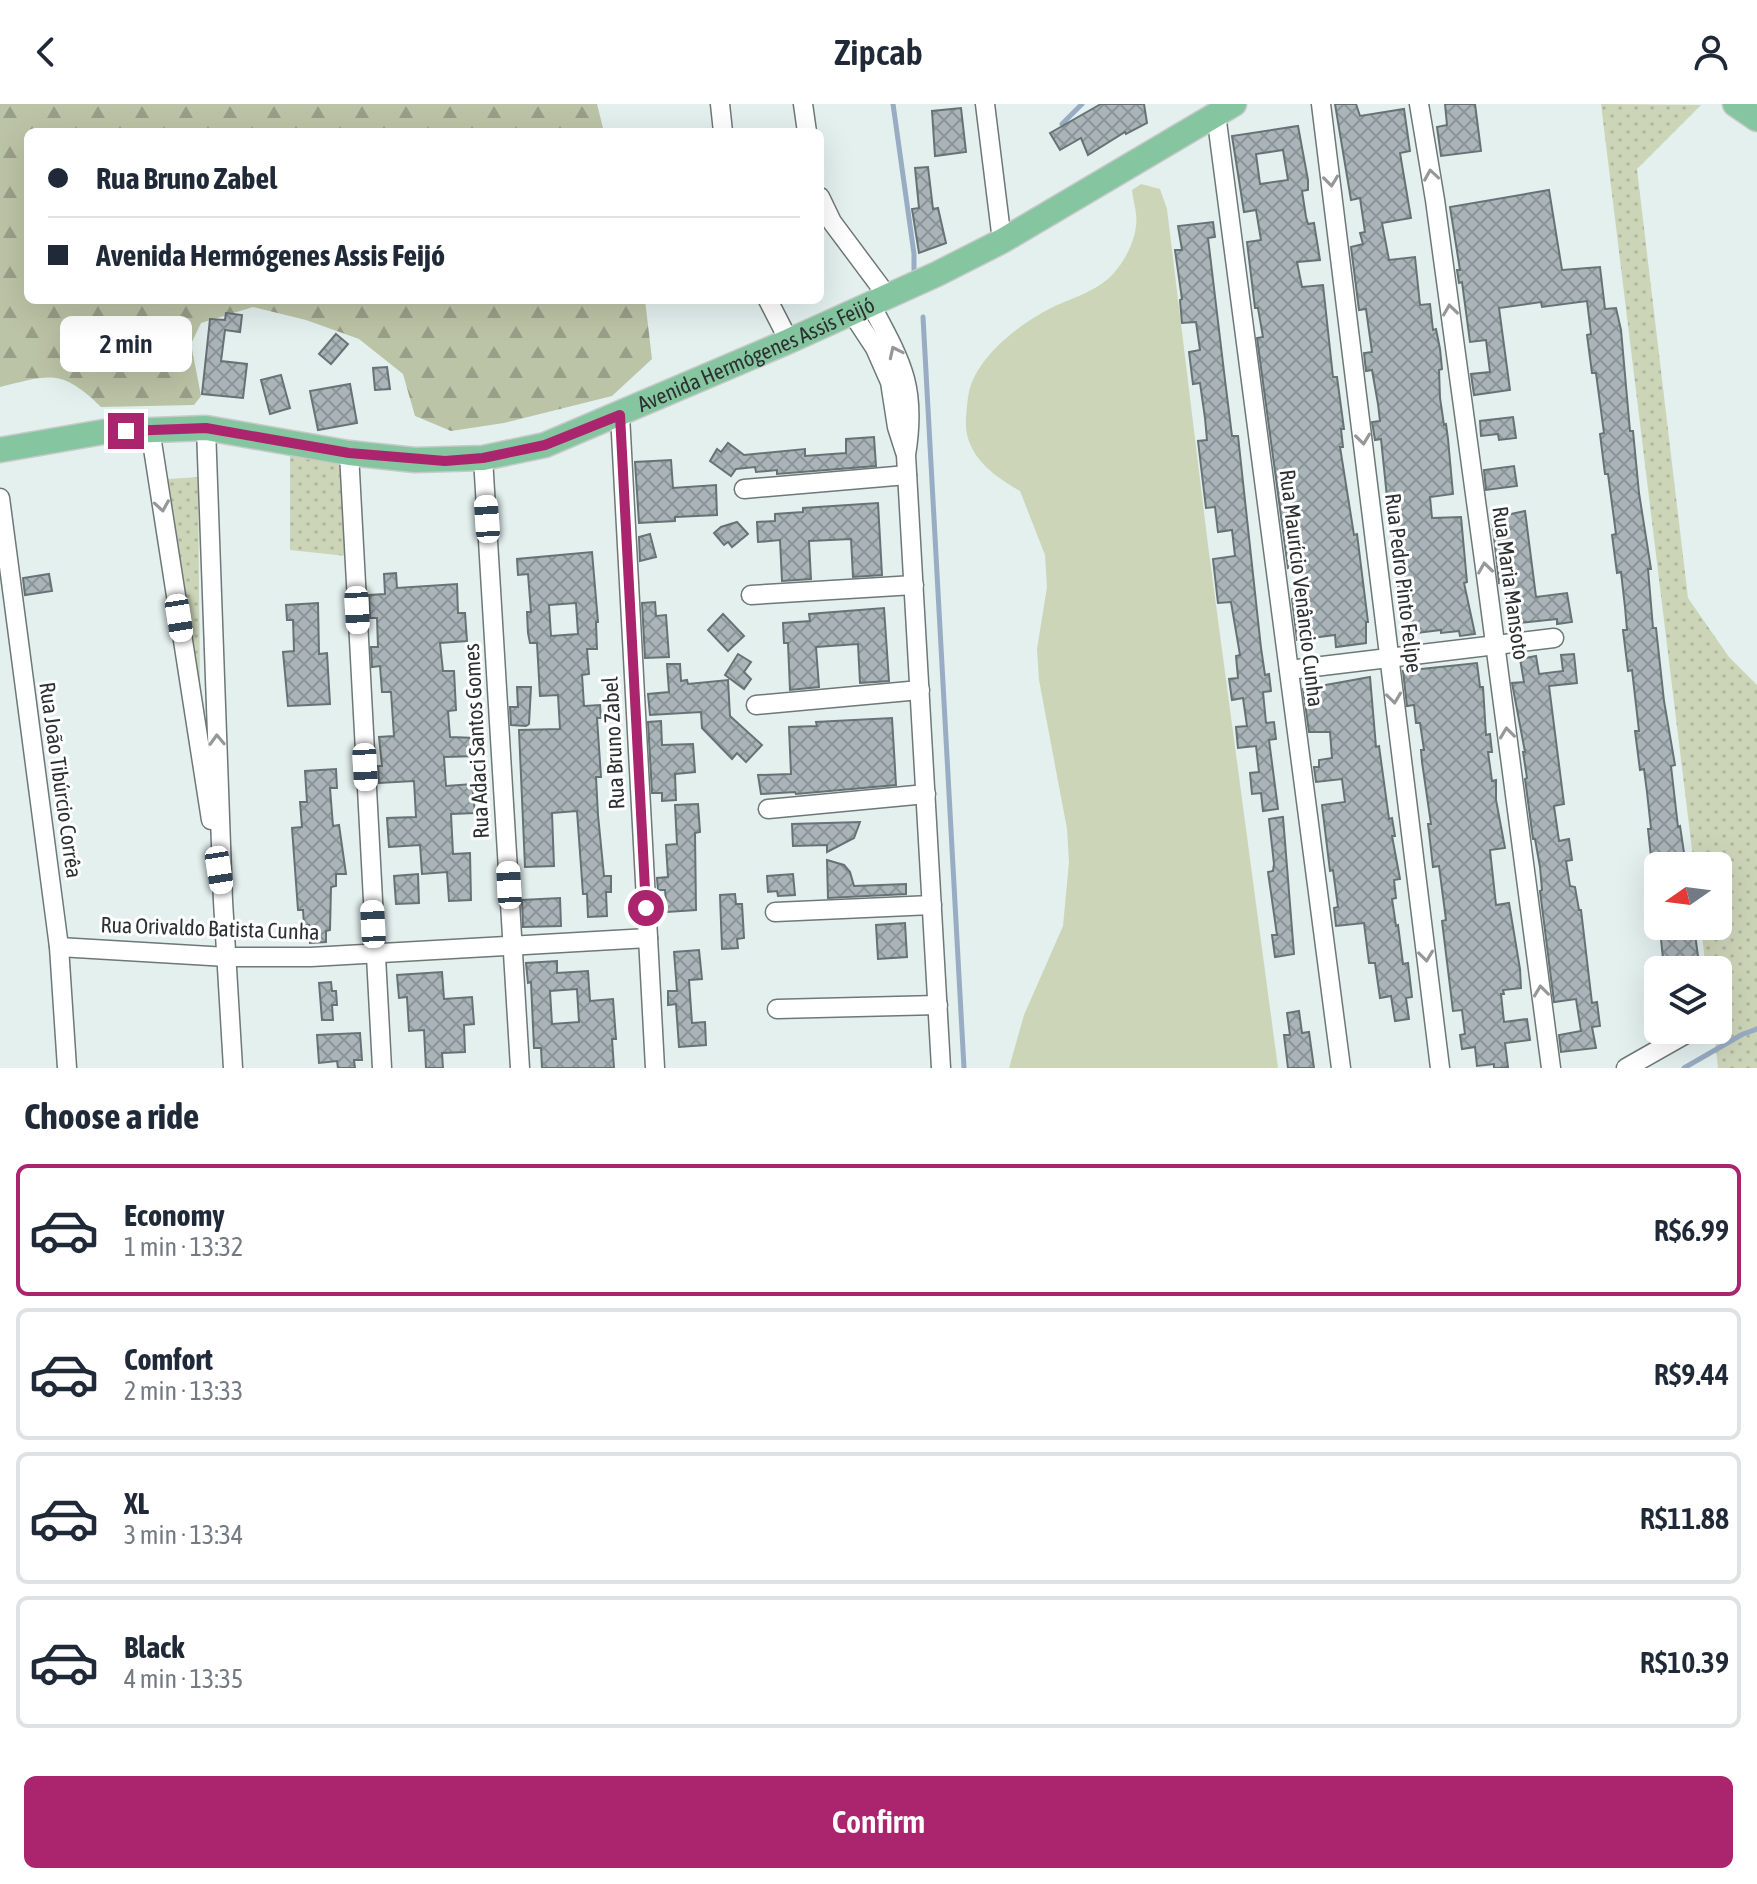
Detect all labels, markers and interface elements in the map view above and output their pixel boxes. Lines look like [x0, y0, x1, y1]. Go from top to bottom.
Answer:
icon: back [24, 30, 68, 74]
icon: person [1689, 30, 1733, 74]
text: Zipcab [834, 31, 923, 73]
text: Rua Bruno Zabel [96, 161, 277, 195]
one-way arrow [1423, 168, 1440, 182]
one-way arrow [1322, 175, 1339, 188]
text: Avenida Hermógenes Assis Feijó [96, 238, 445, 272]
street label: Avenida Hermógenes Assis Feijó [633, 291, 878, 417]
one-way arrow [1442, 303, 1459, 317]
callout: 2 min [60, 315, 192, 371]
text: 2 min [99, 329, 153, 359]
one-way arrow [889, 345, 905, 360]
route end [108, 413, 144, 449]
one-way arrow [1354, 433, 1371, 446]
street label: Rua Maurício Venâncio Cunha [1275, 468, 1329, 708]
street label: Rua Pedro Pinto Felipe [1380, 492, 1428, 674]
car [473, 494, 501, 544]
one-way arrow [152, 499, 169, 513]
street label: Rua Maria Mansoto [1487, 505, 1535, 661]
one-way arrow [1477, 561, 1494, 575]
car [344, 585, 370, 635]
car [163, 592, 195, 644]
street label: Rua Adaci Santos Gomes [458, 642, 494, 839]
street label: Rua Bruno Zabel [597, 676, 629, 810]
street label: Rua João Tibúrcio Corrêa [34, 680, 88, 880]
one-way arrow [1386, 691, 1403, 704]
one-way arrow [1498, 726, 1515, 739]
one-way arrow [209, 733, 226, 746]
car [352, 742, 378, 792]
car [203, 844, 235, 896]
north arrow [1644, 852, 1732, 940]
map controls [1644, 852, 1732, 1044]
car [496, 860, 522, 910]
route start [628, 890, 664, 926]
car [360, 899, 386, 949]
street label: Rua Orivaldo Batista Cunha [100, 911, 320, 945]
one-way arrow [1417, 949, 1434, 962]
button: layers [1644, 956, 1732, 1044]
one-way arrow [1532, 984, 1549, 997]
text: Choose a ride [24, 1095, 199, 1137]
icon: car [28, 1194, 100, 1266]
text: Economy [124, 1198, 225, 1232]
text: R$6.99 [1654, 1213, 1729, 1247]
text: 1 min · 13:32 [124, 1232, 243, 1262]
icon: car [28, 1338, 100, 1410]
text: Comfort [124, 1342, 213, 1376]
text: R$9.44 [1654, 1357, 1729, 1391]
text: 2 min · 13:33 [124, 1376, 243, 1406]
icon: car [28, 1482, 100, 1554]
text: XL [124, 1486, 149, 1520]
text: R$11.88 [1640, 1501, 1729, 1535]
text: 3 min · 13:34 [124, 1520, 243, 1550]
icon: car [28, 1626, 100, 1698]
text: Black [124, 1630, 184, 1664]
text: R$10.39 [1640, 1645, 1729, 1679]
text: 4 min · 13:35 [124, 1664, 243, 1694]
button: Confirm [24, 1776, 1733, 1868]

